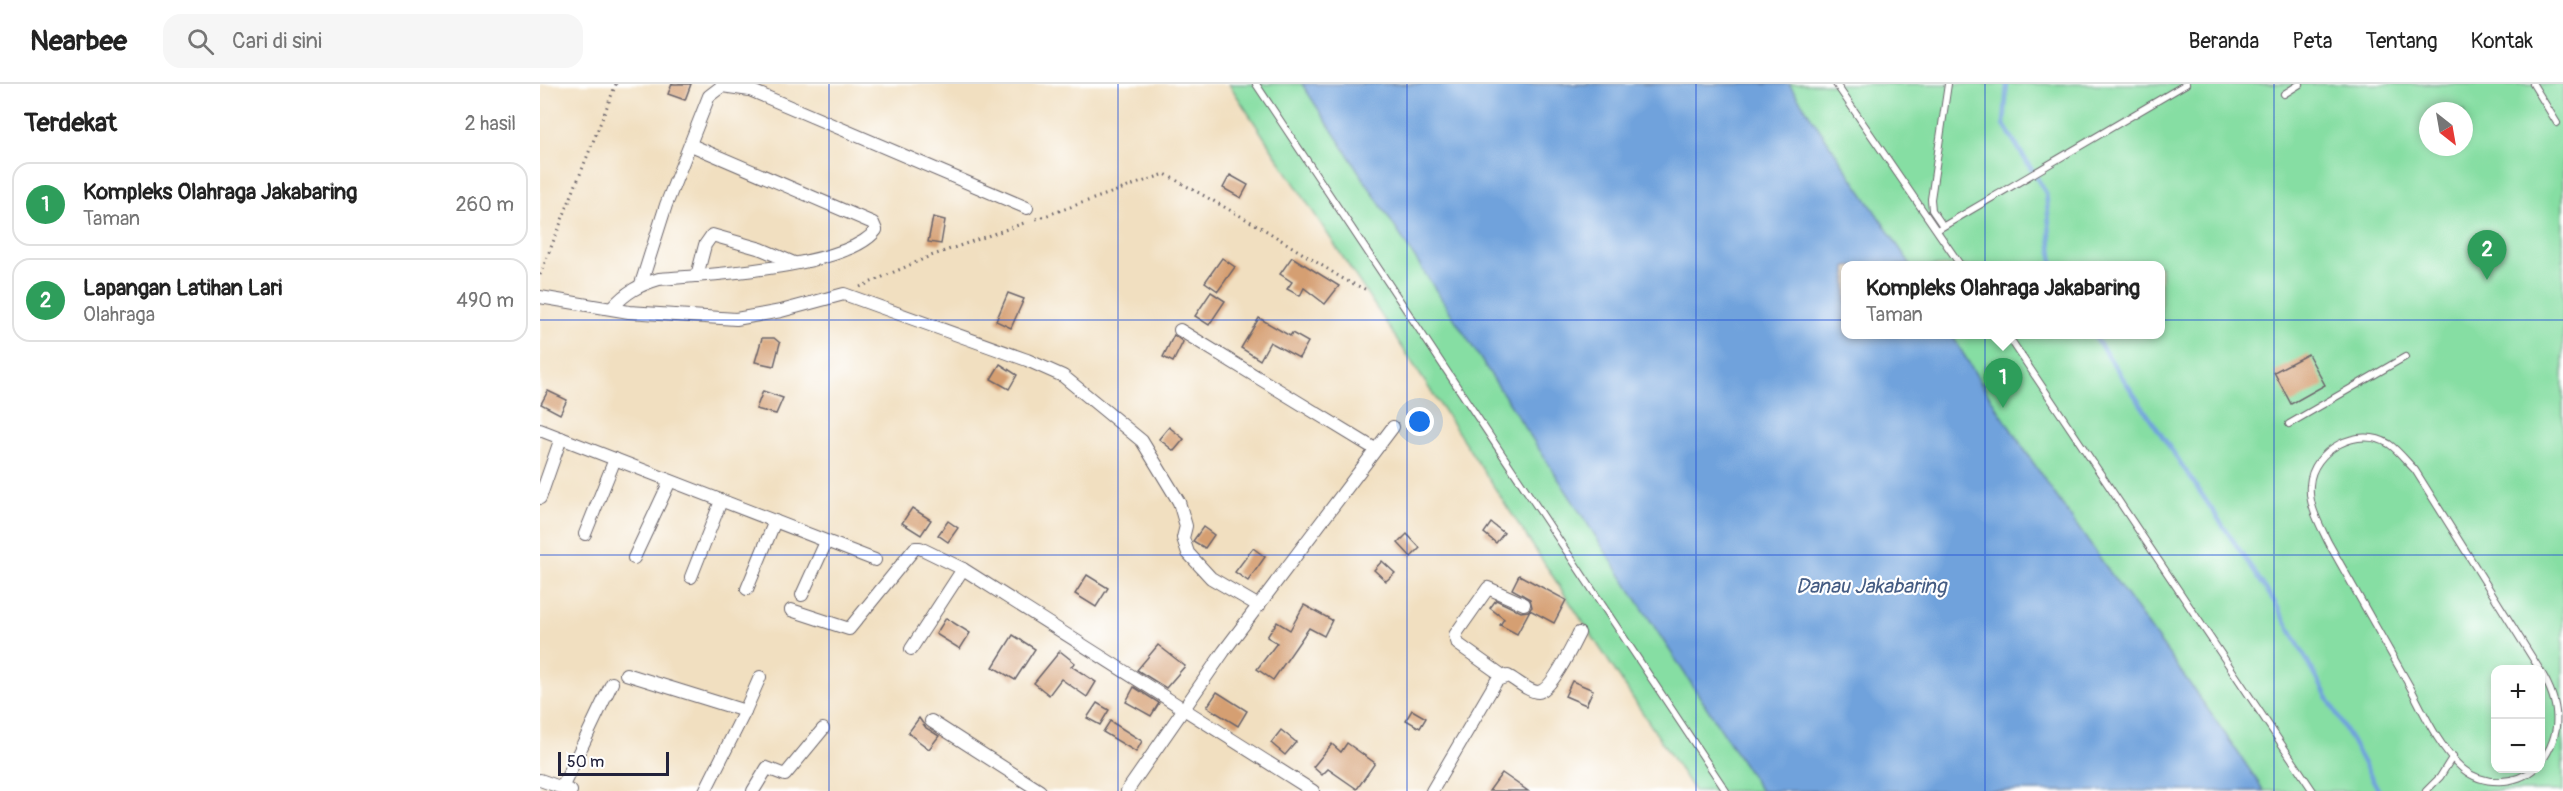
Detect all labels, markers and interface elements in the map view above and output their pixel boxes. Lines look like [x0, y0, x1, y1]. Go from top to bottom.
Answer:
search box [163, 14, 583, 68]
text: Nearbee [30, 24, 127, 59]
icon: search [184, 25, 217, 58]
text: Cari di sini [232, 27, 322, 55]
text: Beranda [2189, 28, 2259, 55]
text: Peta [2292, 28, 2333, 55]
text: Tentang [2366, 28, 2438, 55]
text: Kontak [2471, 28, 2533, 55]
north arrow [2419, 102, 2473, 156]
text: Terdekat [24, 107, 117, 139]
text: 2 hasil [465, 111, 516, 136]
text: Kompleks Olahraga Jakabaring [83, 178, 357, 206]
text: 1 [42, 192, 49, 217]
text: 260 m [455, 192, 514, 217]
text: Taman [83, 206, 140, 231]
pin: 2 [2468, 230, 2506, 280]
popup [1841, 261, 2165, 339]
text: Lapangan Latihan Lari [83, 274, 282, 302]
text: Kompleks Olahraga Jakabaring [1866, 274, 2140, 302]
text: 2 [40, 288, 51, 313]
text: 490 m [456, 288, 514, 313]
text: Olahraga [83, 302, 155, 327]
text: Taman [1866, 302, 1923, 327]
pin: 1 [1984, 358, 2022, 408]
your location [1405, 407, 1434, 436]
water label: Danau Jakabaring [1796, 573, 1948, 600]
map controls [2491, 665, 2545, 773]
button: + [2491, 665, 2545, 719]
button: − [2491, 719, 2545, 773]
scale bar [558, 749, 669, 776]
text: 50 m [567, 752, 604, 772]

